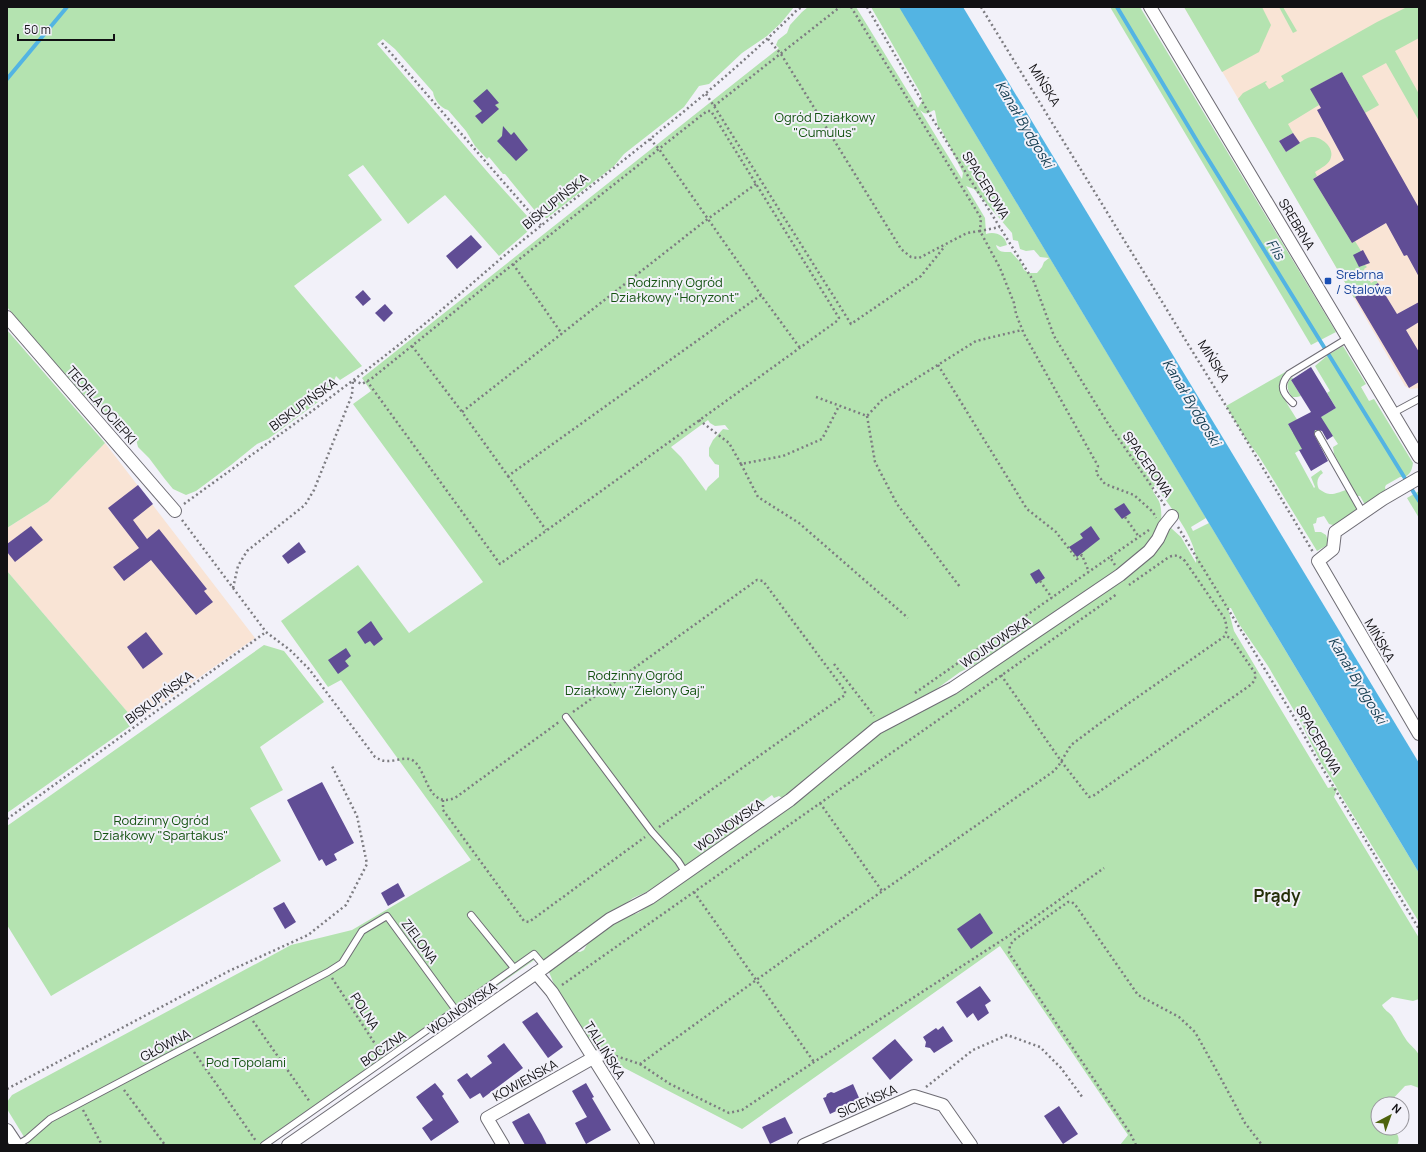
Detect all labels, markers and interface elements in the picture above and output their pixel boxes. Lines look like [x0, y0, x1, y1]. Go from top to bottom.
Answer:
scale bar [18, 16, 114, 42]
text: 50 m [24, 21, 51, 38]
street label: MIŃSKA [1025, 60, 1065, 110]
water label: Kanał Bydgoski [992, 77, 1059, 172]
park label: Ogród Działkowy "Cumulus" [775, 108, 876, 141]
street label: SPACEROWA [958, 148, 1014, 222]
street label: BISKUPIŃSKA [518, 169, 592, 233]
street label: SREBRNA [1275, 195, 1319, 253]
water label: Flis [1262, 235, 1290, 264]
place label: Srebrna / Stalowa [1336, 265, 1391, 298]
park label: Rodzinny Ogród Działkowy "Horyzont" [610, 273, 740, 306]
marker: Srebrna / Stalowa [1323, 276, 1333, 286]
street label: MIŃSKA [1194, 336, 1234, 386]
water label: Kanał Bydgoski [1159, 355, 1226, 450]
street label: TEOFILA OCIEPKI [63, 362, 141, 448]
street label: BISKUPIŃSKA [266, 373, 340, 435]
street label: SPACEROWA [1119, 427, 1177, 501]
street label: WOJNOWSKA [956, 612, 1034, 672]
street label: MIŃSKA [1360, 615, 1400, 665]
water label: Kanał Bydgoski [1325, 633, 1392, 728]
street label: BISKUPIŃSKA [122, 666, 196, 728]
park label: Rodzinny Ogród Działkowy "Zielony Gaj" [565, 666, 705, 699]
street label: SPACEROWA [1292, 702, 1346, 778]
street label: WOJNOWSKA [691, 794, 767, 856]
park label: Rodzinny Ogród Działkowy "Spartakus" [94, 811, 228, 844]
district label: Prądy [1253, 884, 1301, 907]
street label: ZIELONA [398, 915, 442, 967]
street label: WOJNOWSKA [424, 977, 500, 1039]
street label: POLNA [346, 989, 384, 1033]
street label: TALLIŃSKA [580, 1018, 630, 1082]
street label: GŁÓWNA [137, 1024, 193, 1066]
street label: BOCZNA [357, 1026, 409, 1070]
park label: Pod Topolami [206, 1053, 286, 1071]
street label: KOWIEŃSKA [489, 1055, 561, 1105]
street label: SICIEŃSKA [834, 1080, 900, 1122]
north arrow [1370, 1096, 1410, 1136]
text: N [1389, 1100, 1405, 1116]

